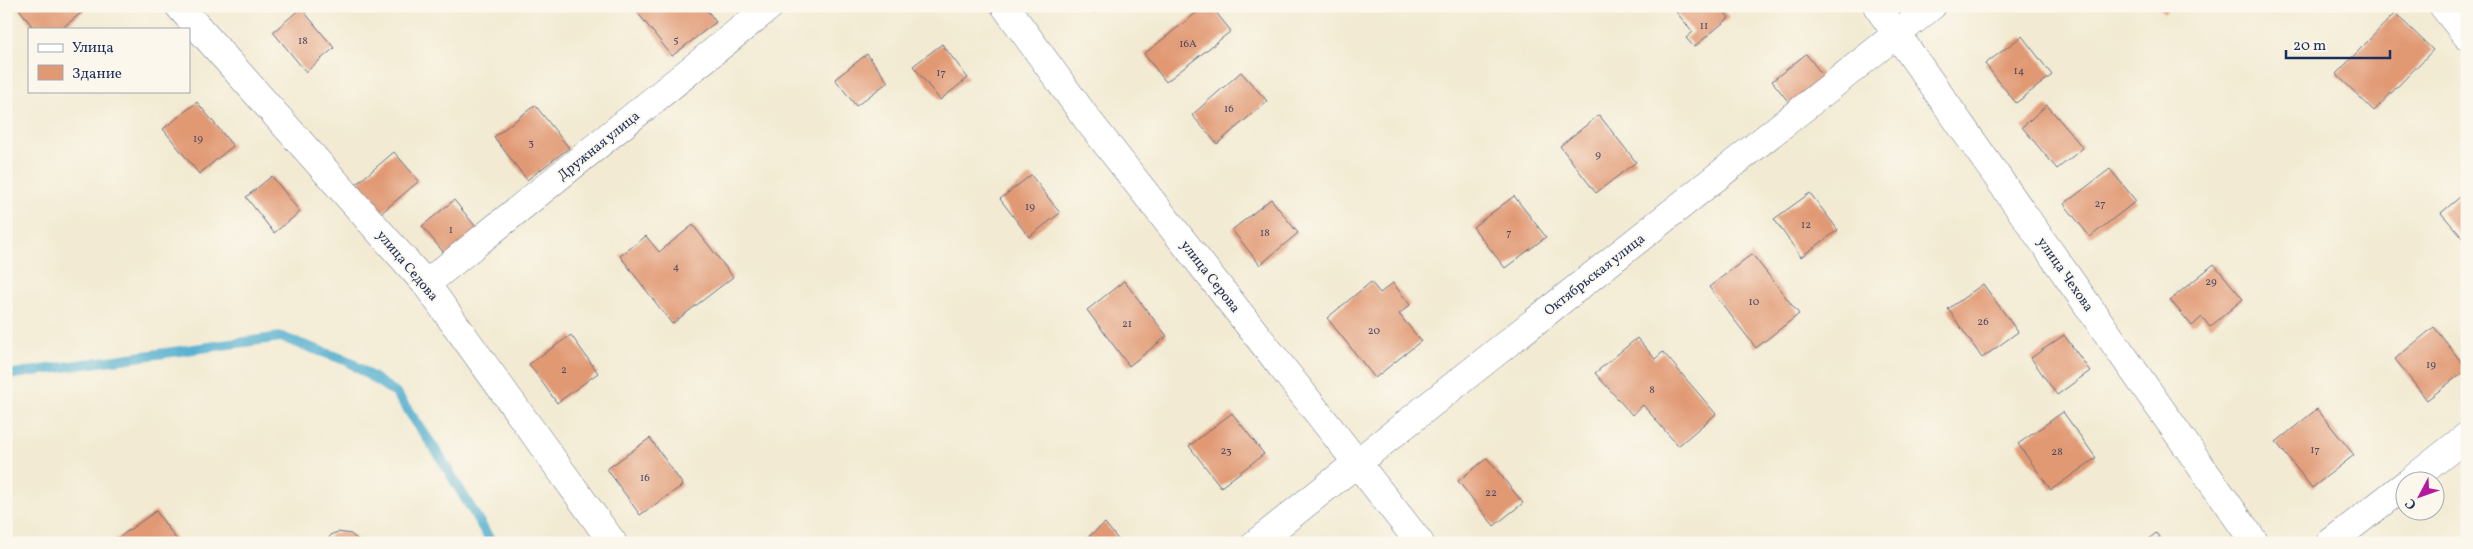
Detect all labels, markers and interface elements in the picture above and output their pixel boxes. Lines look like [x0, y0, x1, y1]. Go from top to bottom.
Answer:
house number: 11 [1700, 19, 1708, 34]
legend [28, 28, 190, 92]
scale bar [2286, 28, 2389, 60]
house number: 5 [673, 33, 679, 48]
house number: 18 [298, 34, 308, 49]
text: 20 m [2293, 36, 2326, 57]
house number: 16А [1179, 37, 1197, 52]
text: Улица [72, 38, 114, 59]
text: Здание [72, 64, 122, 85]
house number: 14 [2014, 64, 2025, 79]
house number: 17 [936, 66, 946, 81]
house number: 16 [1224, 102, 1234, 117]
street label: Дружная улица [554, 107, 644, 185]
house number: 19 [193, 132, 203, 147]
house number: 3 [528, 136, 534, 151]
house number: 9 [1595, 148, 1601, 163]
house number: 27 [2095, 197, 2105, 212]
house number: 19 [1025, 200, 1035, 215]
house number: 12 [1801, 218, 1811, 233]
house number: 1 [449, 223, 453, 238]
house number: 18 [1260, 226, 1270, 241]
house number: 7 [1506, 226, 1512, 241]
street label: улица Седова [372, 227, 442, 305]
street label: Октябрьская улица [1540, 230, 1649, 321]
street label: улица Чехова [2032, 234, 2097, 316]
street label: улица Серова [1176, 237, 1244, 317]
house number: 4 [673, 260, 680, 275]
house number: 29 [2205, 275, 2217, 290]
house number: 10 [1749, 295, 1760, 310]
house number: 26 [1977, 315, 1989, 330]
house number: 21 [1122, 317, 1132, 332]
house number: 20 [1368, 324, 1381, 339]
house number: 19 [2426, 358, 2436, 373]
house number: 2 [561, 363, 567, 378]
house number: 8 [1649, 383, 1655, 398]
house number: 17 [2310, 443, 2320, 458]
house number: 23 [1220, 444, 1232, 459]
house number: 28 [2051, 445, 2063, 460]
house number: 16 [640, 471, 650, 486]
north arrow [2396, 472, 2446, 522]
house number: 22 [1485, 486, 1497, 501]
text: С [2401, 494, 2421, 513]

